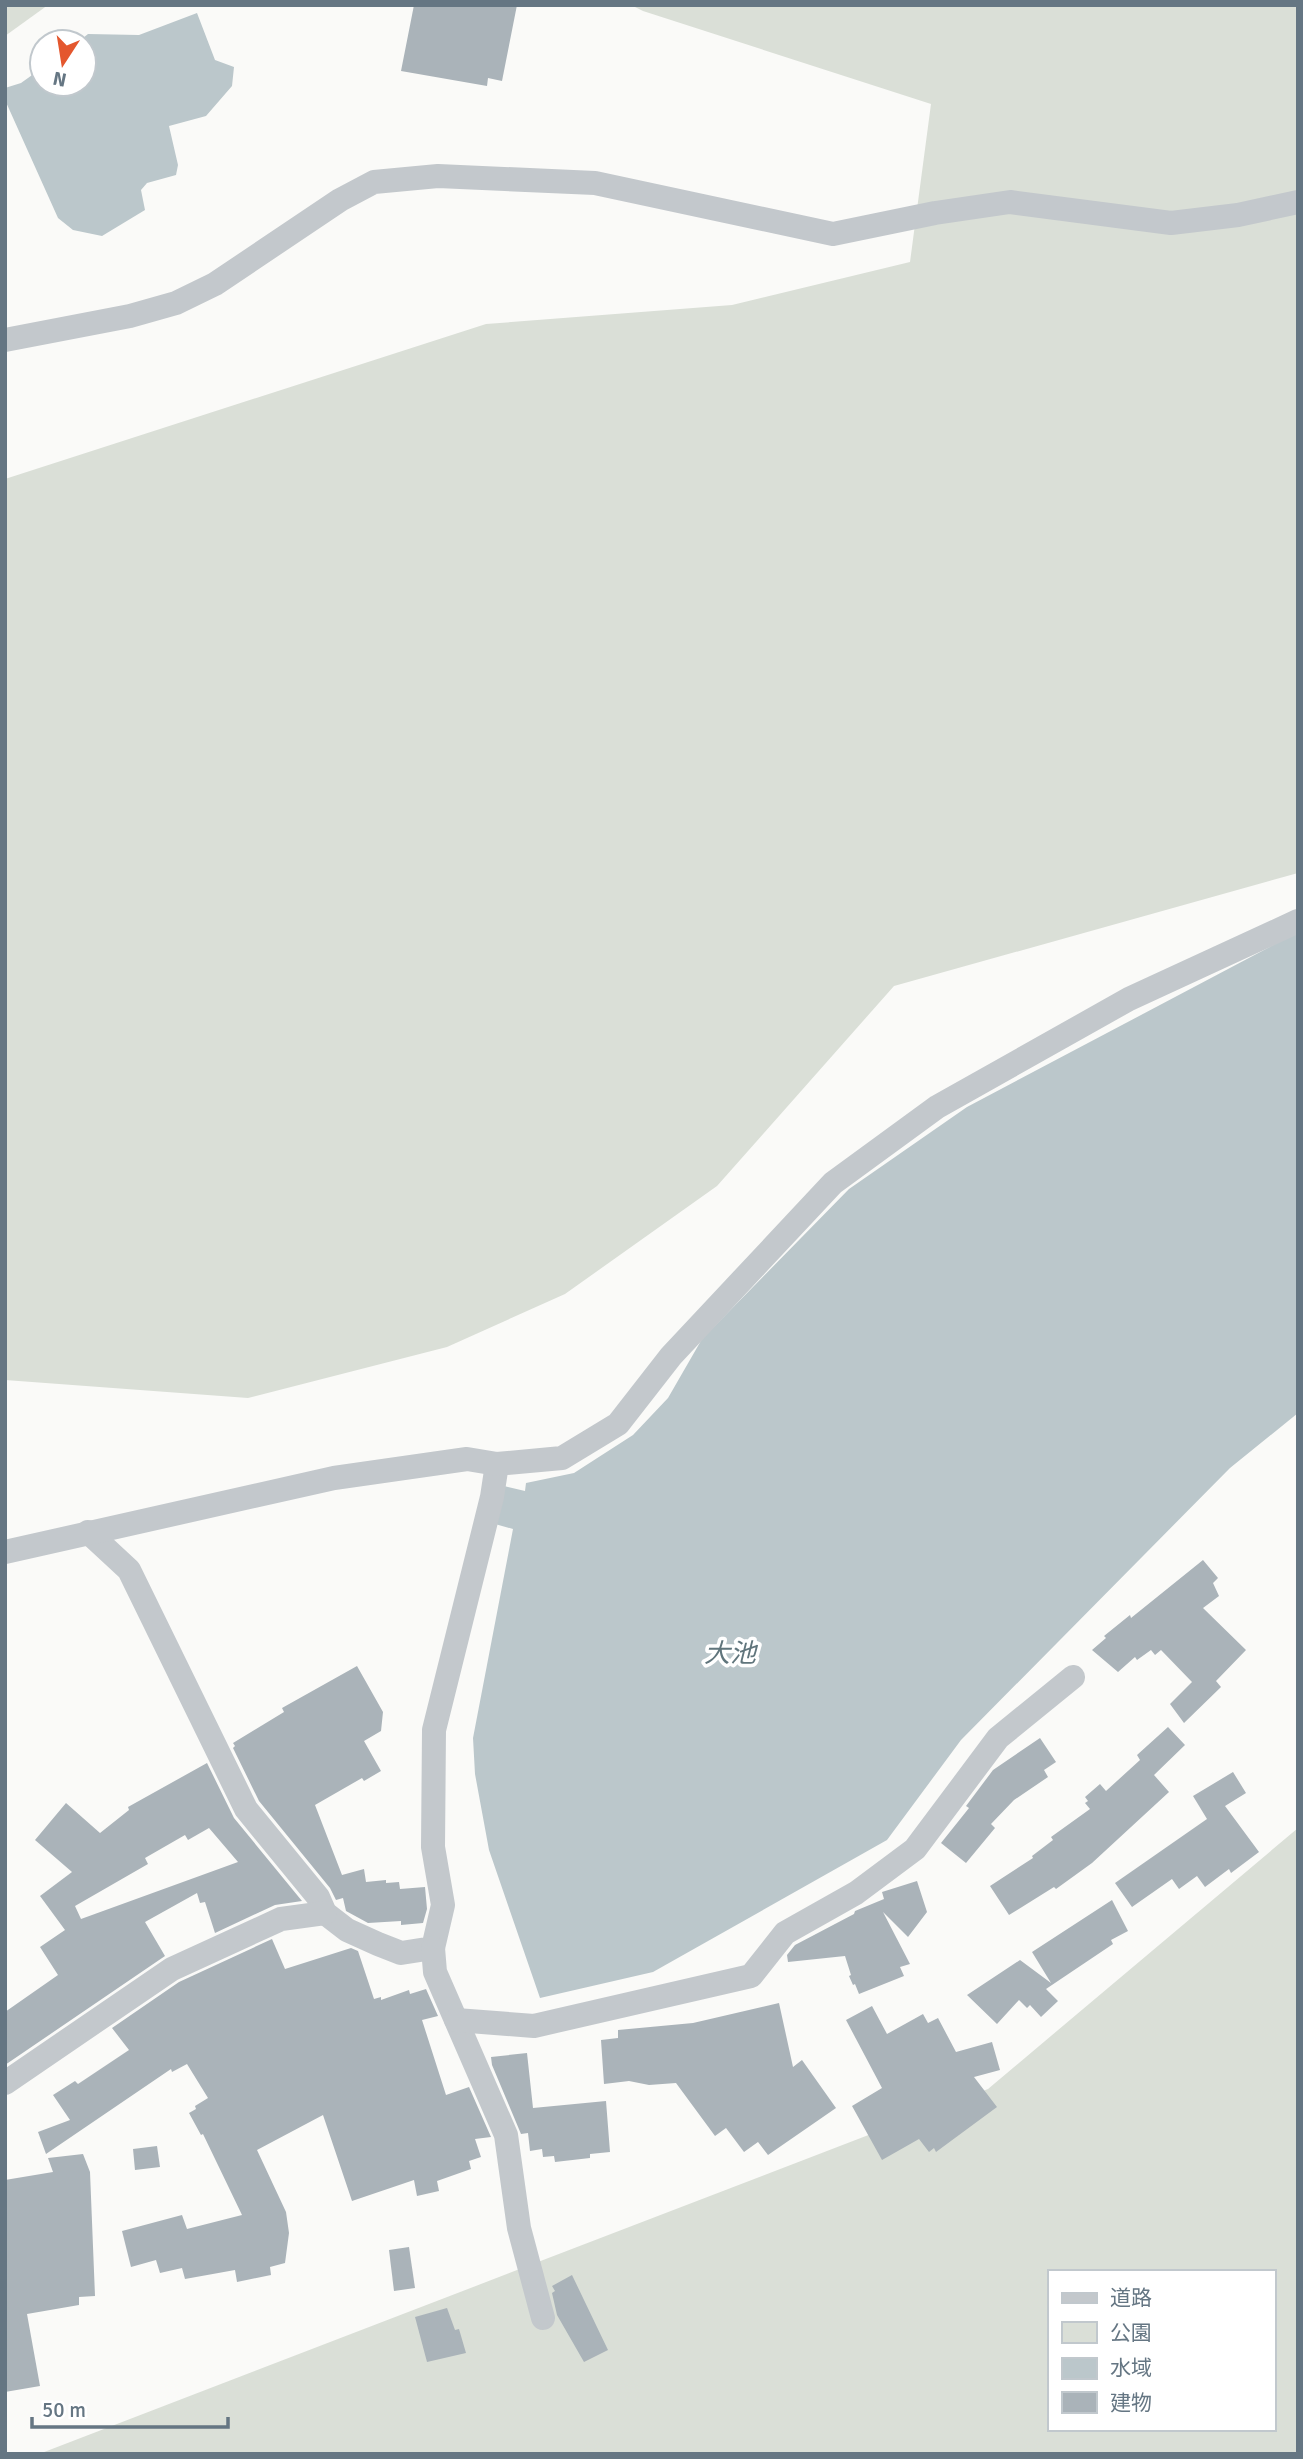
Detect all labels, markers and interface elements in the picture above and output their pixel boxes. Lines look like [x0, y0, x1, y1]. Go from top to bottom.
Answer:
north arrow [28, 28, 98, 98]
text: N [51, 66, 69, 92]
water label: 大池 [704, 1638, 759, 1670]
legend [1048, 2270, 1275, 2431]
text: 道路 [1110, 2285, 1152, 2311]
text: 公園 [1110, 2320, 1152, 2346]
text: 水域 [1110, 2355, 1152, 2381]
scale bar [32, 2386, 228, 2430]
text: 建物 [1110, 2390, 1152, 2416]
text: 50 m [42, 2397, 86, 2423]

